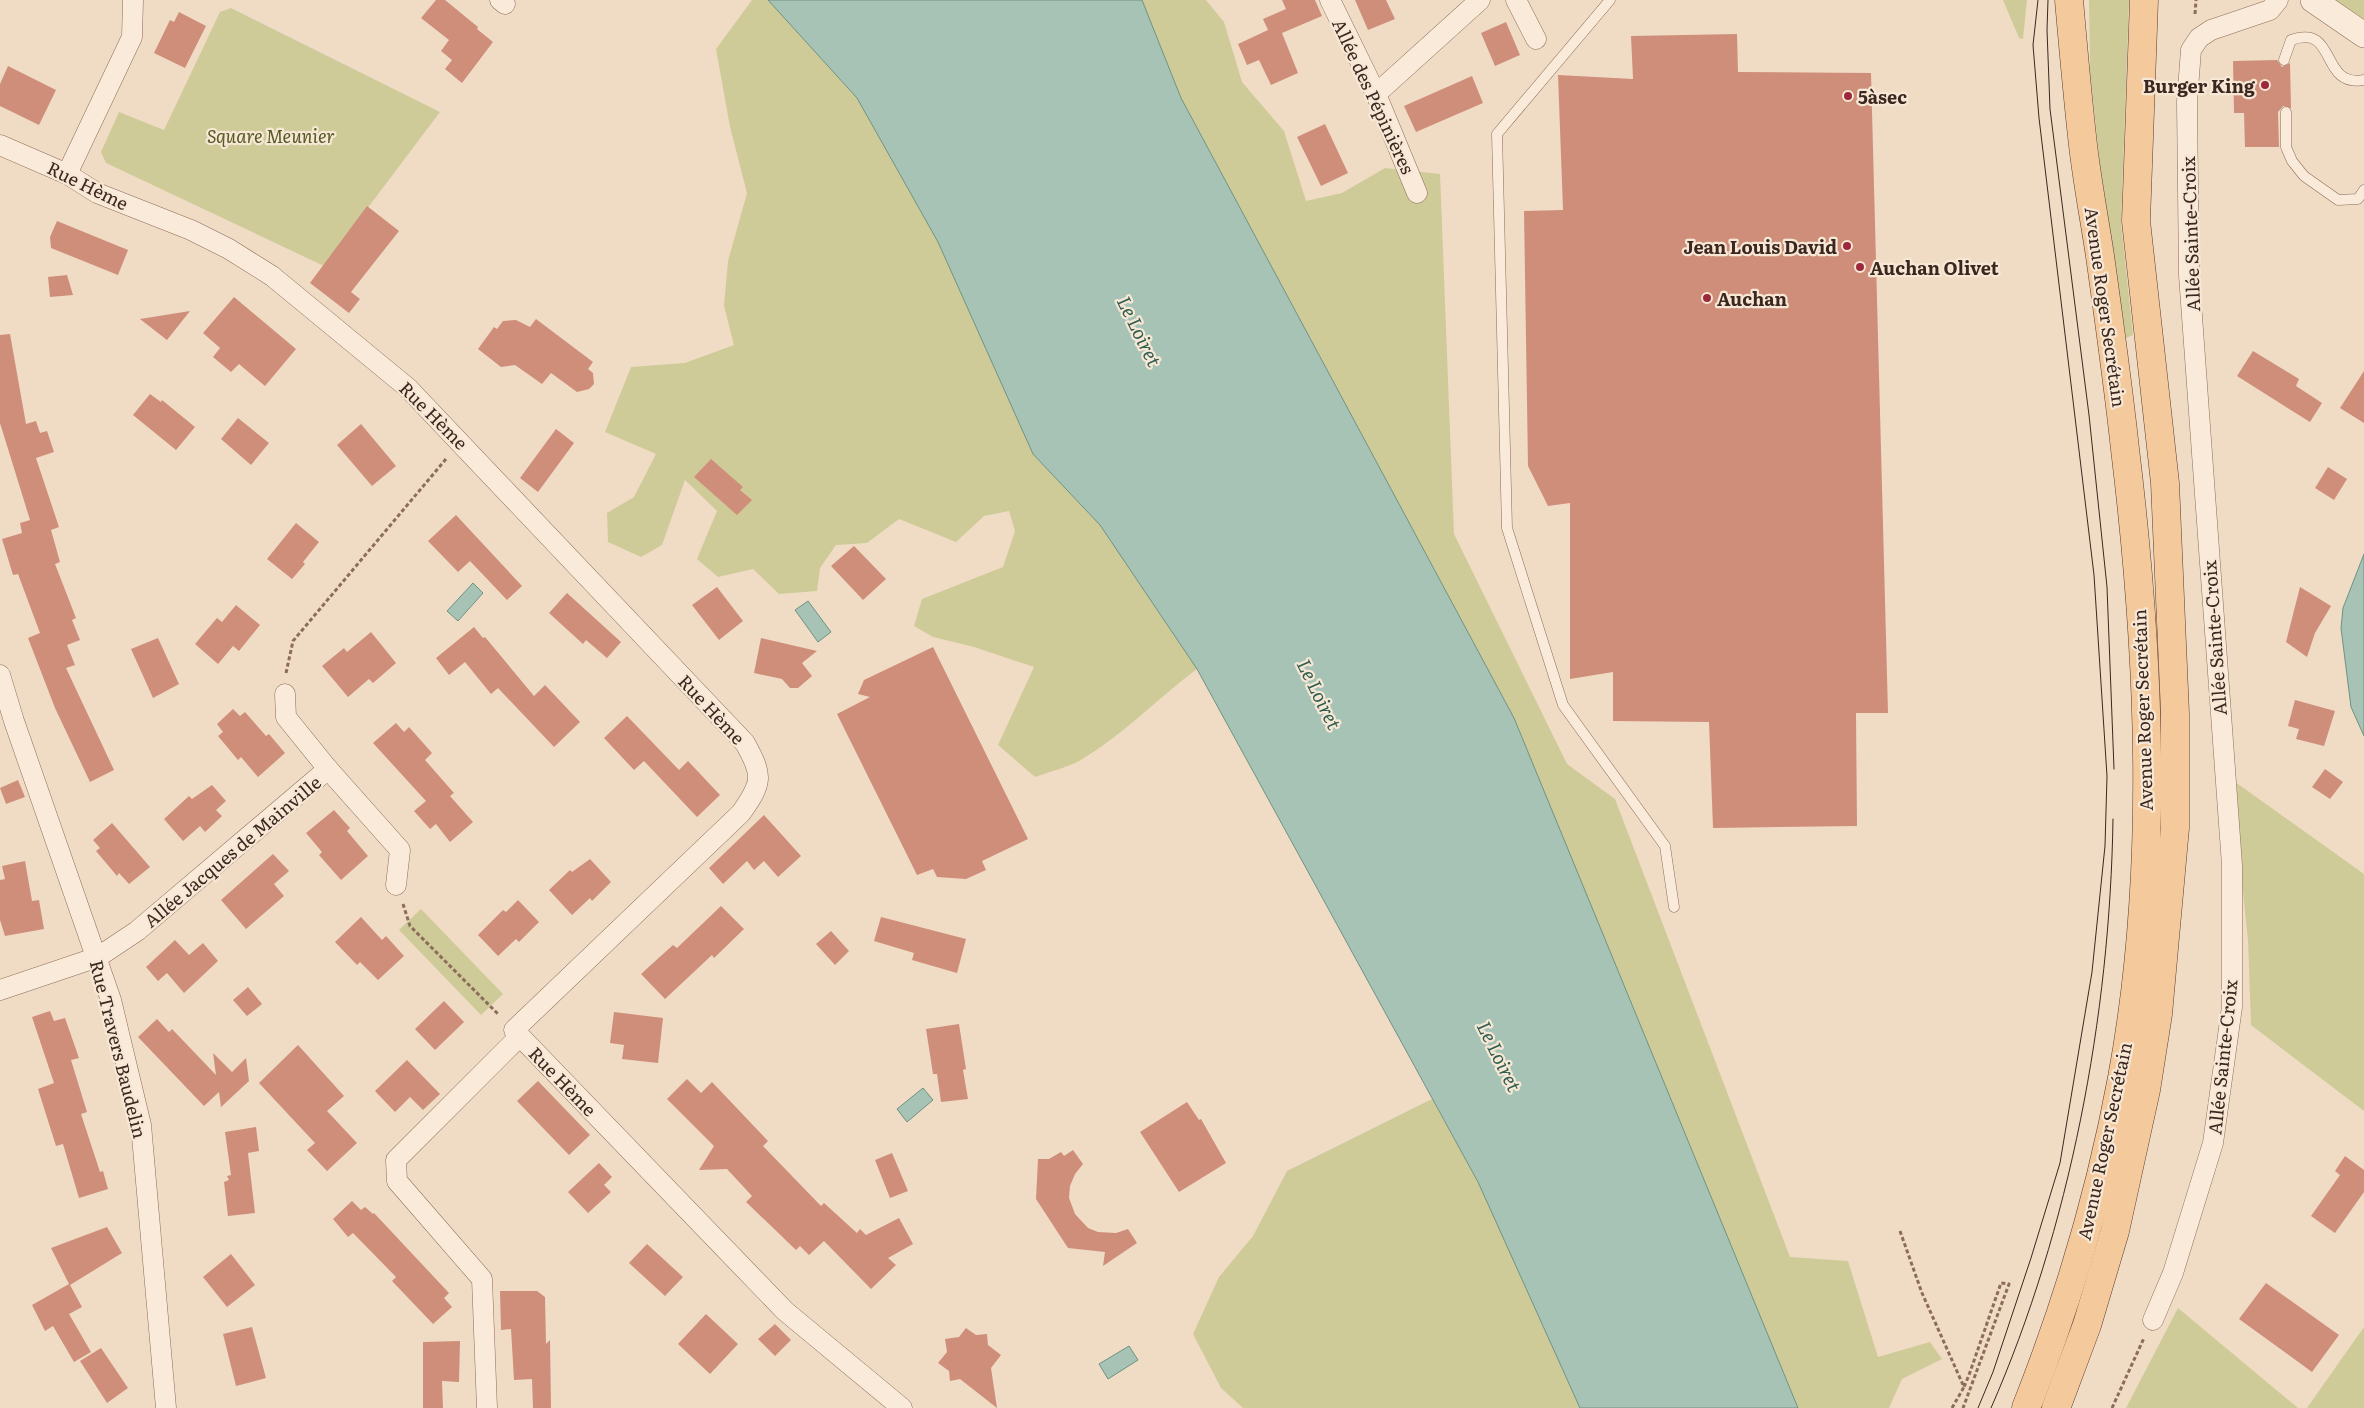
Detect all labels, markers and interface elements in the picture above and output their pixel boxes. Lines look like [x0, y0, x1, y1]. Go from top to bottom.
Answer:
street label: Allée des Pépinières [1326, 14, 1422, 178]
place label: Burger King [2143, 72, 2256, 99]
marker: Burger King [2259, 79, 2271, 91]
place label: 5àsec [1858, 83, 1907, 110]
marker: 5àsec [1842, 90, 1854, 102]
park label: Square Meunier [207, 122, 335, 149]
street label: Rue Hème [43, 154, 133, 216]
street label: Allée Sainte-Croix [2174, 155, 2206, 312]
street label: Avenue Roger Secrétain [2079, 205, 2133, 409]
place label: Jean Louis David [1684, 233, 1837, 260]
marker: Jean Louis David [1841, 240, 1853, 252]
place label: Auchan Olivet [1870, 254, 1999, 281]
marker: Auchan Olivet [1854, 261, 1866, 273]
place label: Auchan [1717, 285, 1787, 312]
water label: Le Loiret [1111, 291, 1169, 371]
marker: Auchan [1701, 292, 1713, 304]
street label: Rue Hème [394, 375, 474, 455]
street label: Allée Sainte-Croix [2195, 559, 2233, 717]
street label: Avenue Roger Secrétain [2125, 609, 2159, 811]
water label: Le Loiret [1291, 654, 1349, 734]
street label: Rue Hème [672, 668, 752, 750]
street label: Allée Jacques de Mainville [137, 769, 327, 933]
street label: Rue Travers Baudelin [84, 957, 154, 1141]
street label: Allée Sainte-Croix [2200, 977, 2244, 1136]
water label: Le Loiret [1471, 1016, 1529, 1096]
street label: Avenue Roger Secrétain [2070, 1039, 2138, 1243]
street label: Rue Hème [523, 1040, 603, 1122]

